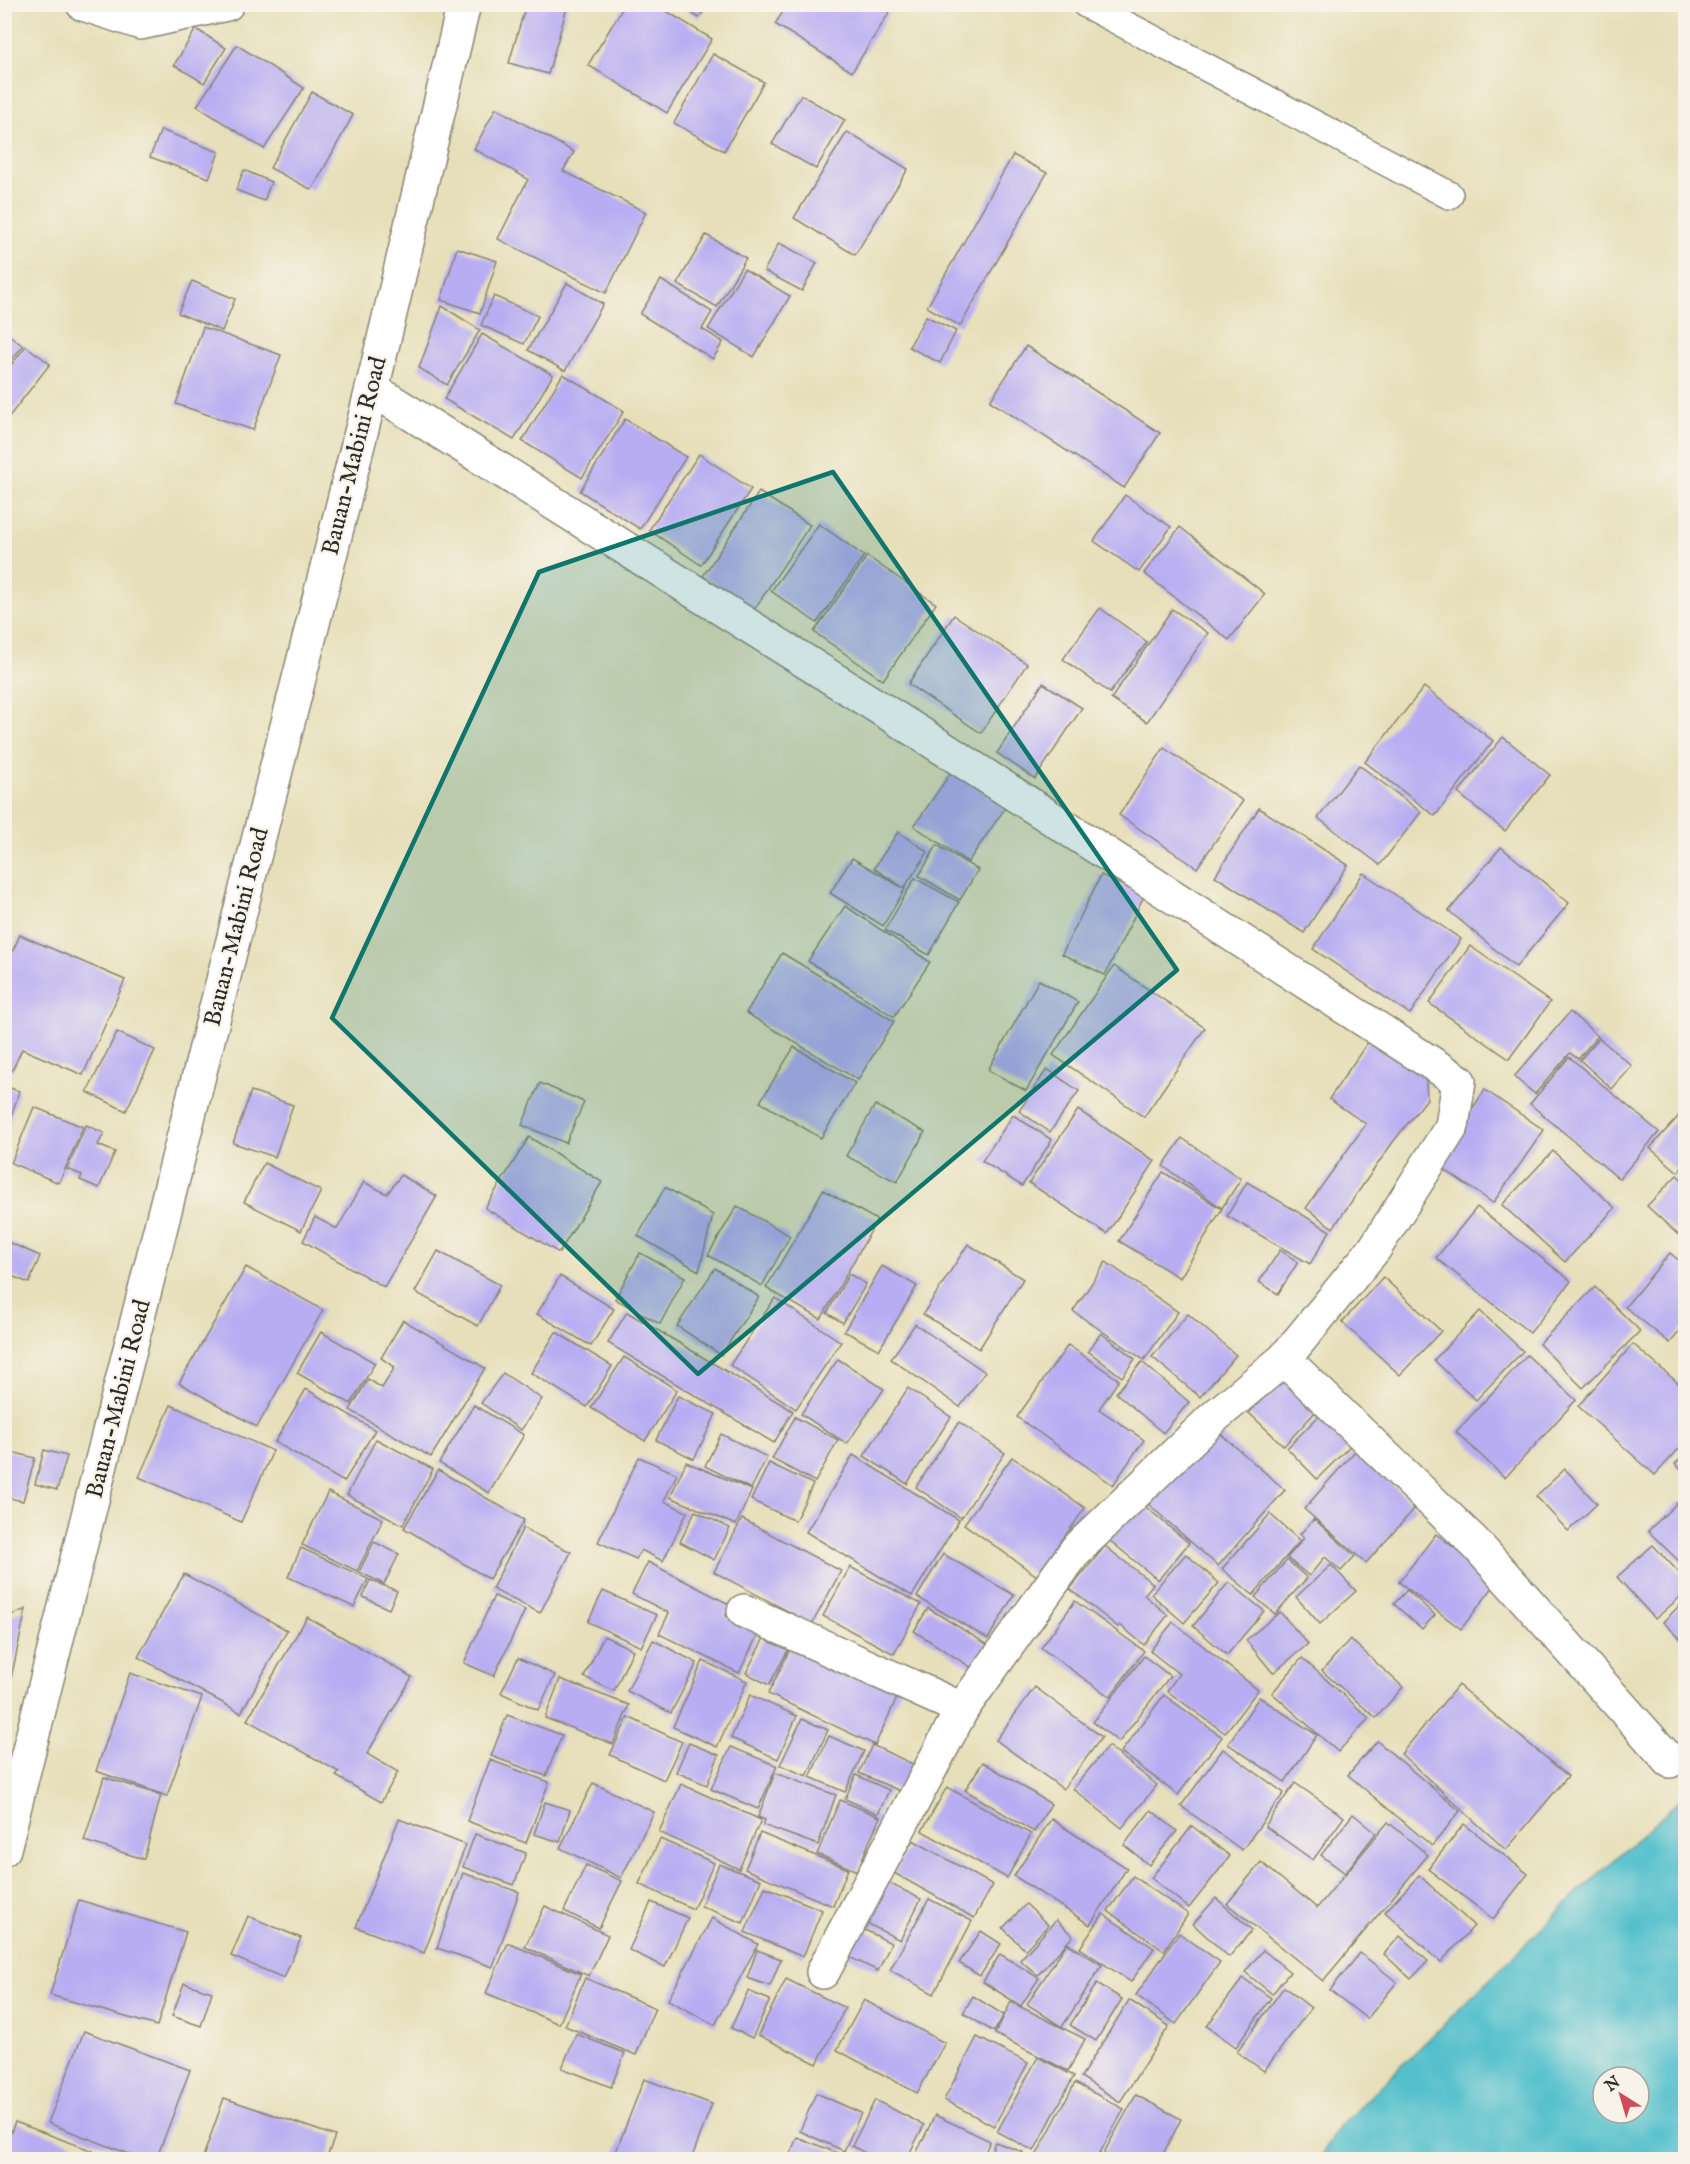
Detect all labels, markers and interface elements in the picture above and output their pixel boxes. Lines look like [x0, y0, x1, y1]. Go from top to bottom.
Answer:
street label: Bauan-Mabini Road [315, 353, 395, 559]
street label: Bauan-Mabini Road [197, 824, 277, 1030]
street label: Bauan-Mabini Road [79, 1296, 159, 1502]
north arrow [1591, 2065, 1651, 2125]
text: N [1601, 2072, 1625, 2097]

